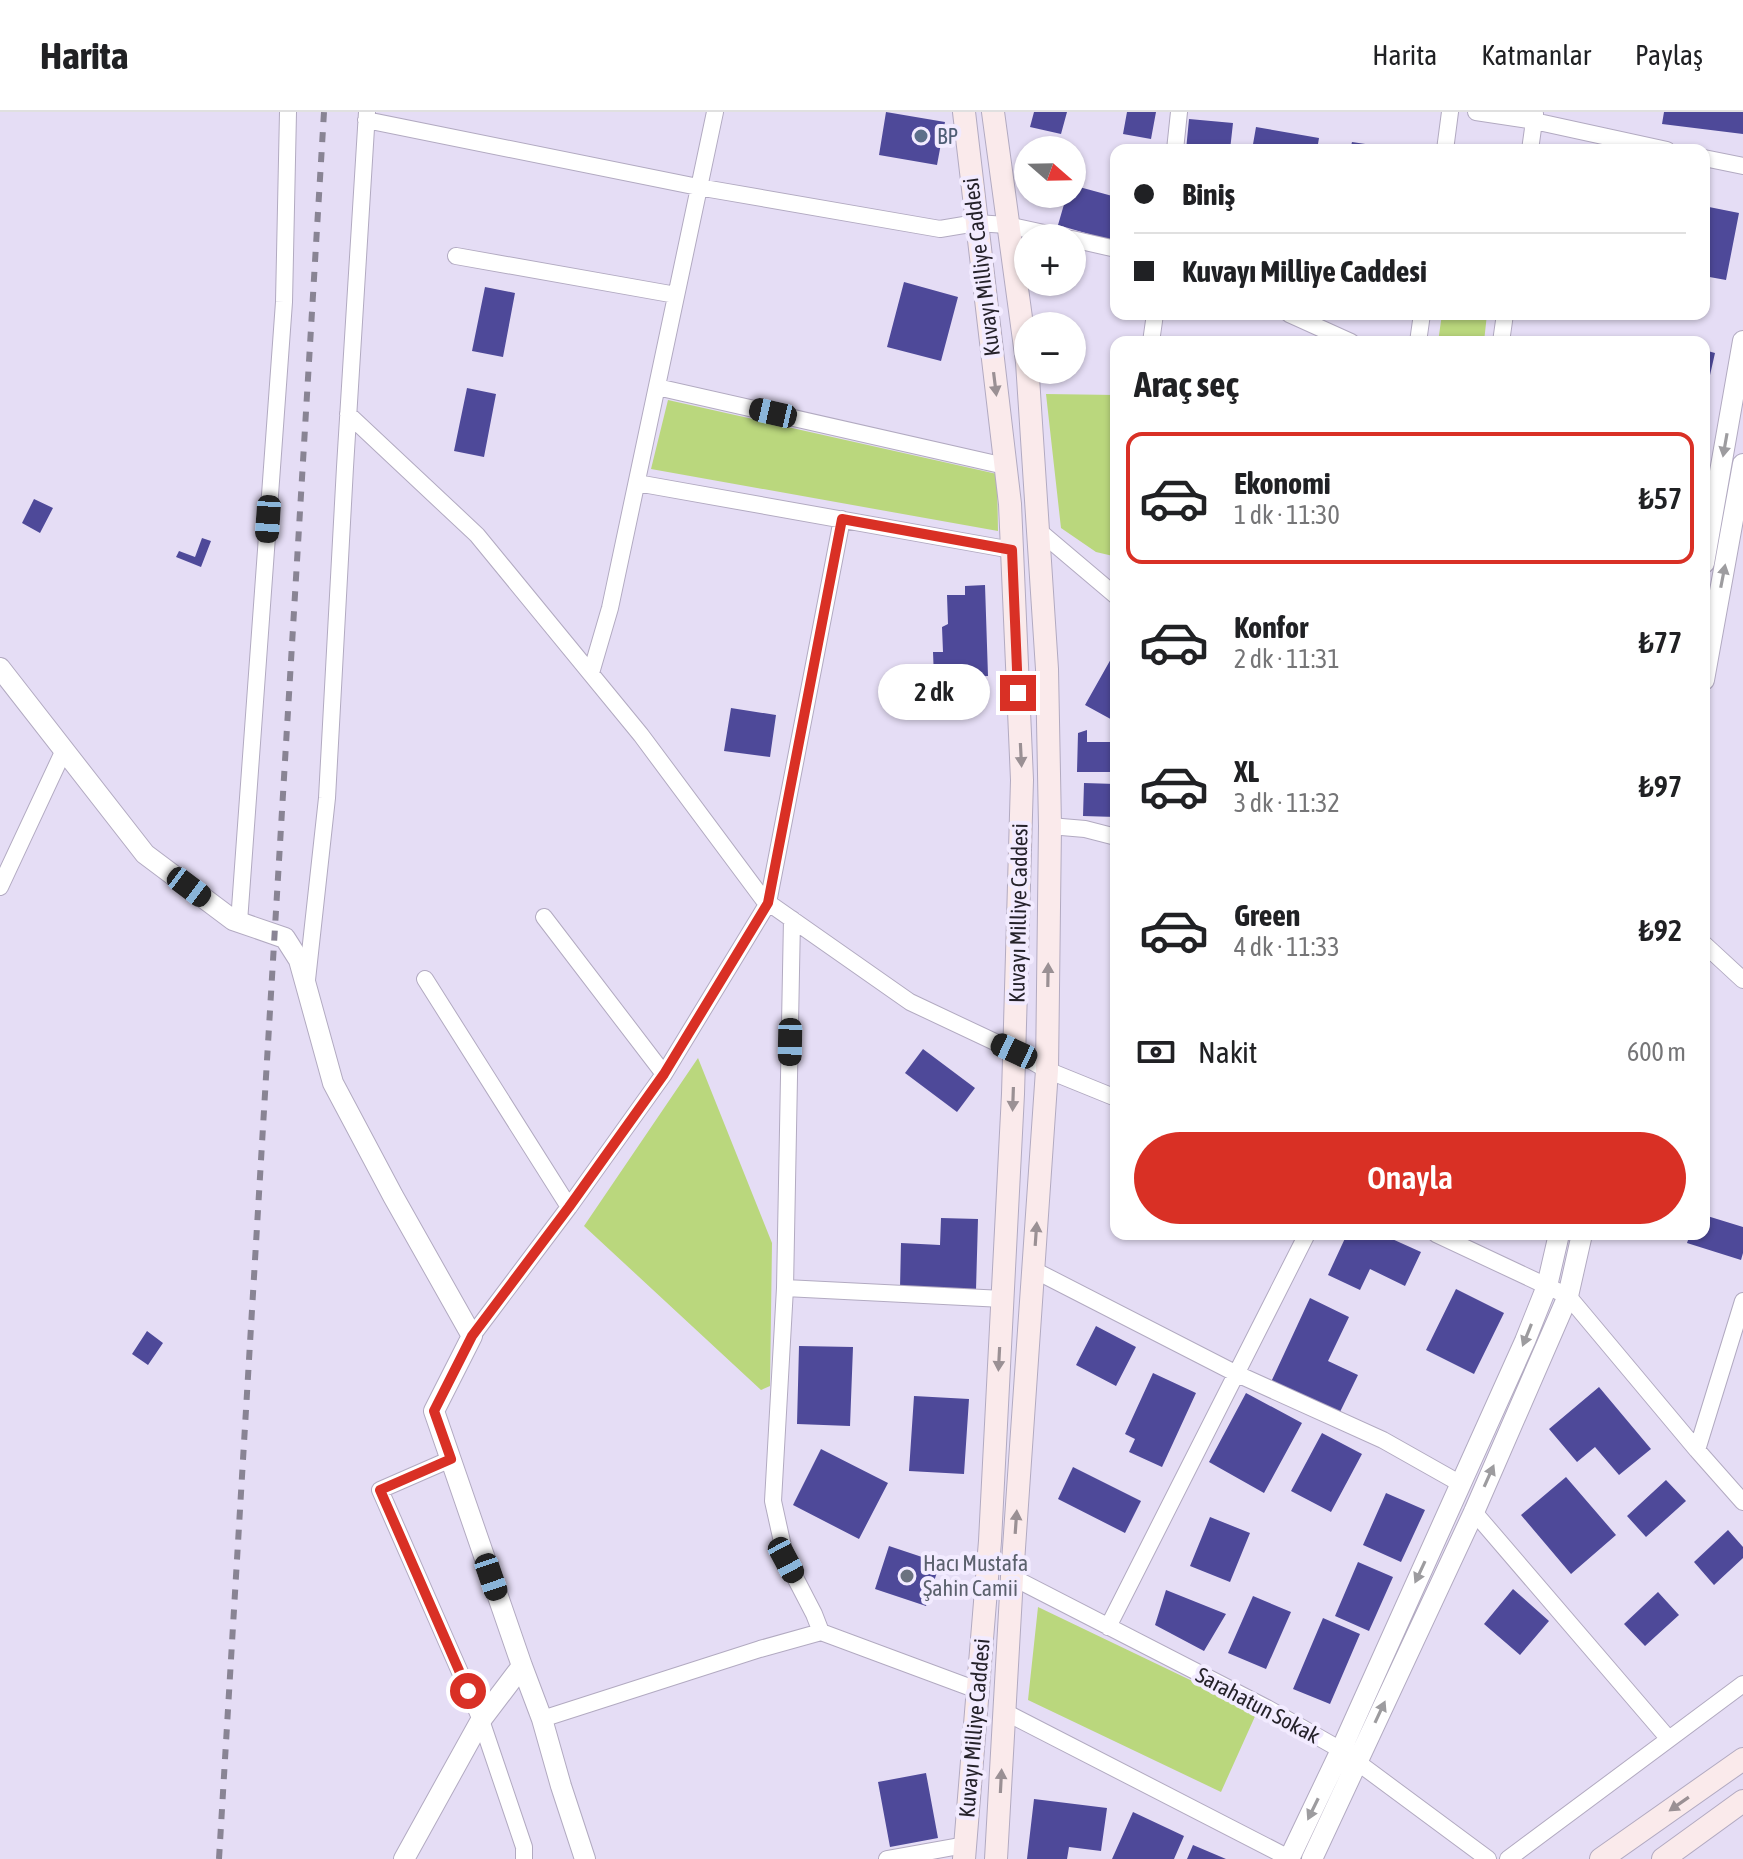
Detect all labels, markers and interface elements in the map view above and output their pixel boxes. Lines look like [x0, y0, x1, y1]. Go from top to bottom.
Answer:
text: Harita [40, 34, 128, 77]
text: Harita [1372, 39, 1437, 71]
text: Katmanlar [1481, 39, 1591, 71]
text: Paylaş [1635, 39, 1703, 71]
place label: BP [937, 123, 958, 149]
marker: BP [912, 127, 930, 145]
north arrow [1014, 136, 1086, 208]
map controls [1014, 136, 1086, 384]
street label: Kuvayı Milliye Caddesi [957, 176, 1005, 358]
text: Biniş [1182, 177, 1235, 211]
button: + [1014, 224, 1086, 296]
text: Kuvayı Milliye Caddesi [1182, 254, 1427, 288]
button: − [1014, 312, 1086, 384]
text: Araç seç [1134, 363, 1239, 405]
one-way arrow [989, 372, 1002, 397]
car [747, 396, 799, 430]
one-way arrow [1718, 433, 1731, 458]
icon: car [1138, 462, 1210, 534]
text: Ekonomi [1234, 466, 1331, 500]
text: ₺57 [1639, 481, 1682, 515]
car [254, 494, 282, 544]
text: 1 dk · 11:30 [1234, 500, 1340, 530]
one-way arrow [1718, 563, 1730, 588]
icon: car [1138, 606, 1210, 678]
text: Konfor [1234, 610, 1308, 644]
text: ₺77 [1639, 625, 1682, 659]
text: 2 dk · 11:31 [1234, 644, 1340, 674]
callout: 2 dk [878, 665, 990, 721]
route end [1000, 675, 1036, 711]
text: 2 dk [914, 677, 954, 707]
one-way arrow [1015, 743, 1028, 768]
icon: car [1138, 750, 1210, 822]
text: XL [1234, 754, 1259, 788]
text: ₺97 [1639, 769, 1682, 803]
text: 3 dk · 11:32 [1234, 788, 1340, 818]
street label: Kuvayı Milliye Caddesi [1003, 823, 1033, 1003]
car [163, 863, 215, 911]
icon: car [1138, 894, 1210, 966]
text: Green [1234, 898, 1300, 932]
text: ₺92 [1639, 913, 1682, 947]
text: 4 dk · 11:33 [1234, 932, 1340, 962]
one-way arrow [1042, 962, 1055, 987]
car [778, 1018, 802, 1066]
car [987, 1030, 1041, 1072]
icon: cash [1134, 1030, 1178, 1074]
text: Nakit [1198, 1035, 1258, 1069]
text: 600 m [1627, 1037, 1686, 1067]
one-way arrow [1006, 1087, 1019, 1112]
button: Onayla [1134, 1132, 1686, 1224]
one-way arrow [1030, 1221, 1043, 1246]
one-way arrow [1521, 1323, 1534, 1347]
one-way arrow [993, 1346, 1006, 1372]
one-way arrow [1483, 1464, 1496, 1488]
one-way arrow [1010, 1509, 1023, 1534]
car [764, 1533, 808, 1587]
car [472, 1550, 510, 1604]
place label: Hacı Mustafa Şahin Camii [923, 1550, 1028, 1601]
one-way arrow [1413, 1560, 1427, 1583]
marker: Hacı Mustafa Şahin Camii [898, 1567, 916, 1585]
street label: Kuvayı Milliye Caddesi [953, 1637, 995, 1819]
street label: Sarahatun Sokak [1192, 1661, 1325, 1749]
route start [450, 1673, 486, 1709]
one-way arrow [1373, 1700, 1387, 1724]
one-way arrow [995, 1768, 1008, 1793]
one-way arrow [1669, 1796, 1690, 1811]
one-way arrow [1306, 1797, 1320, 1820]

